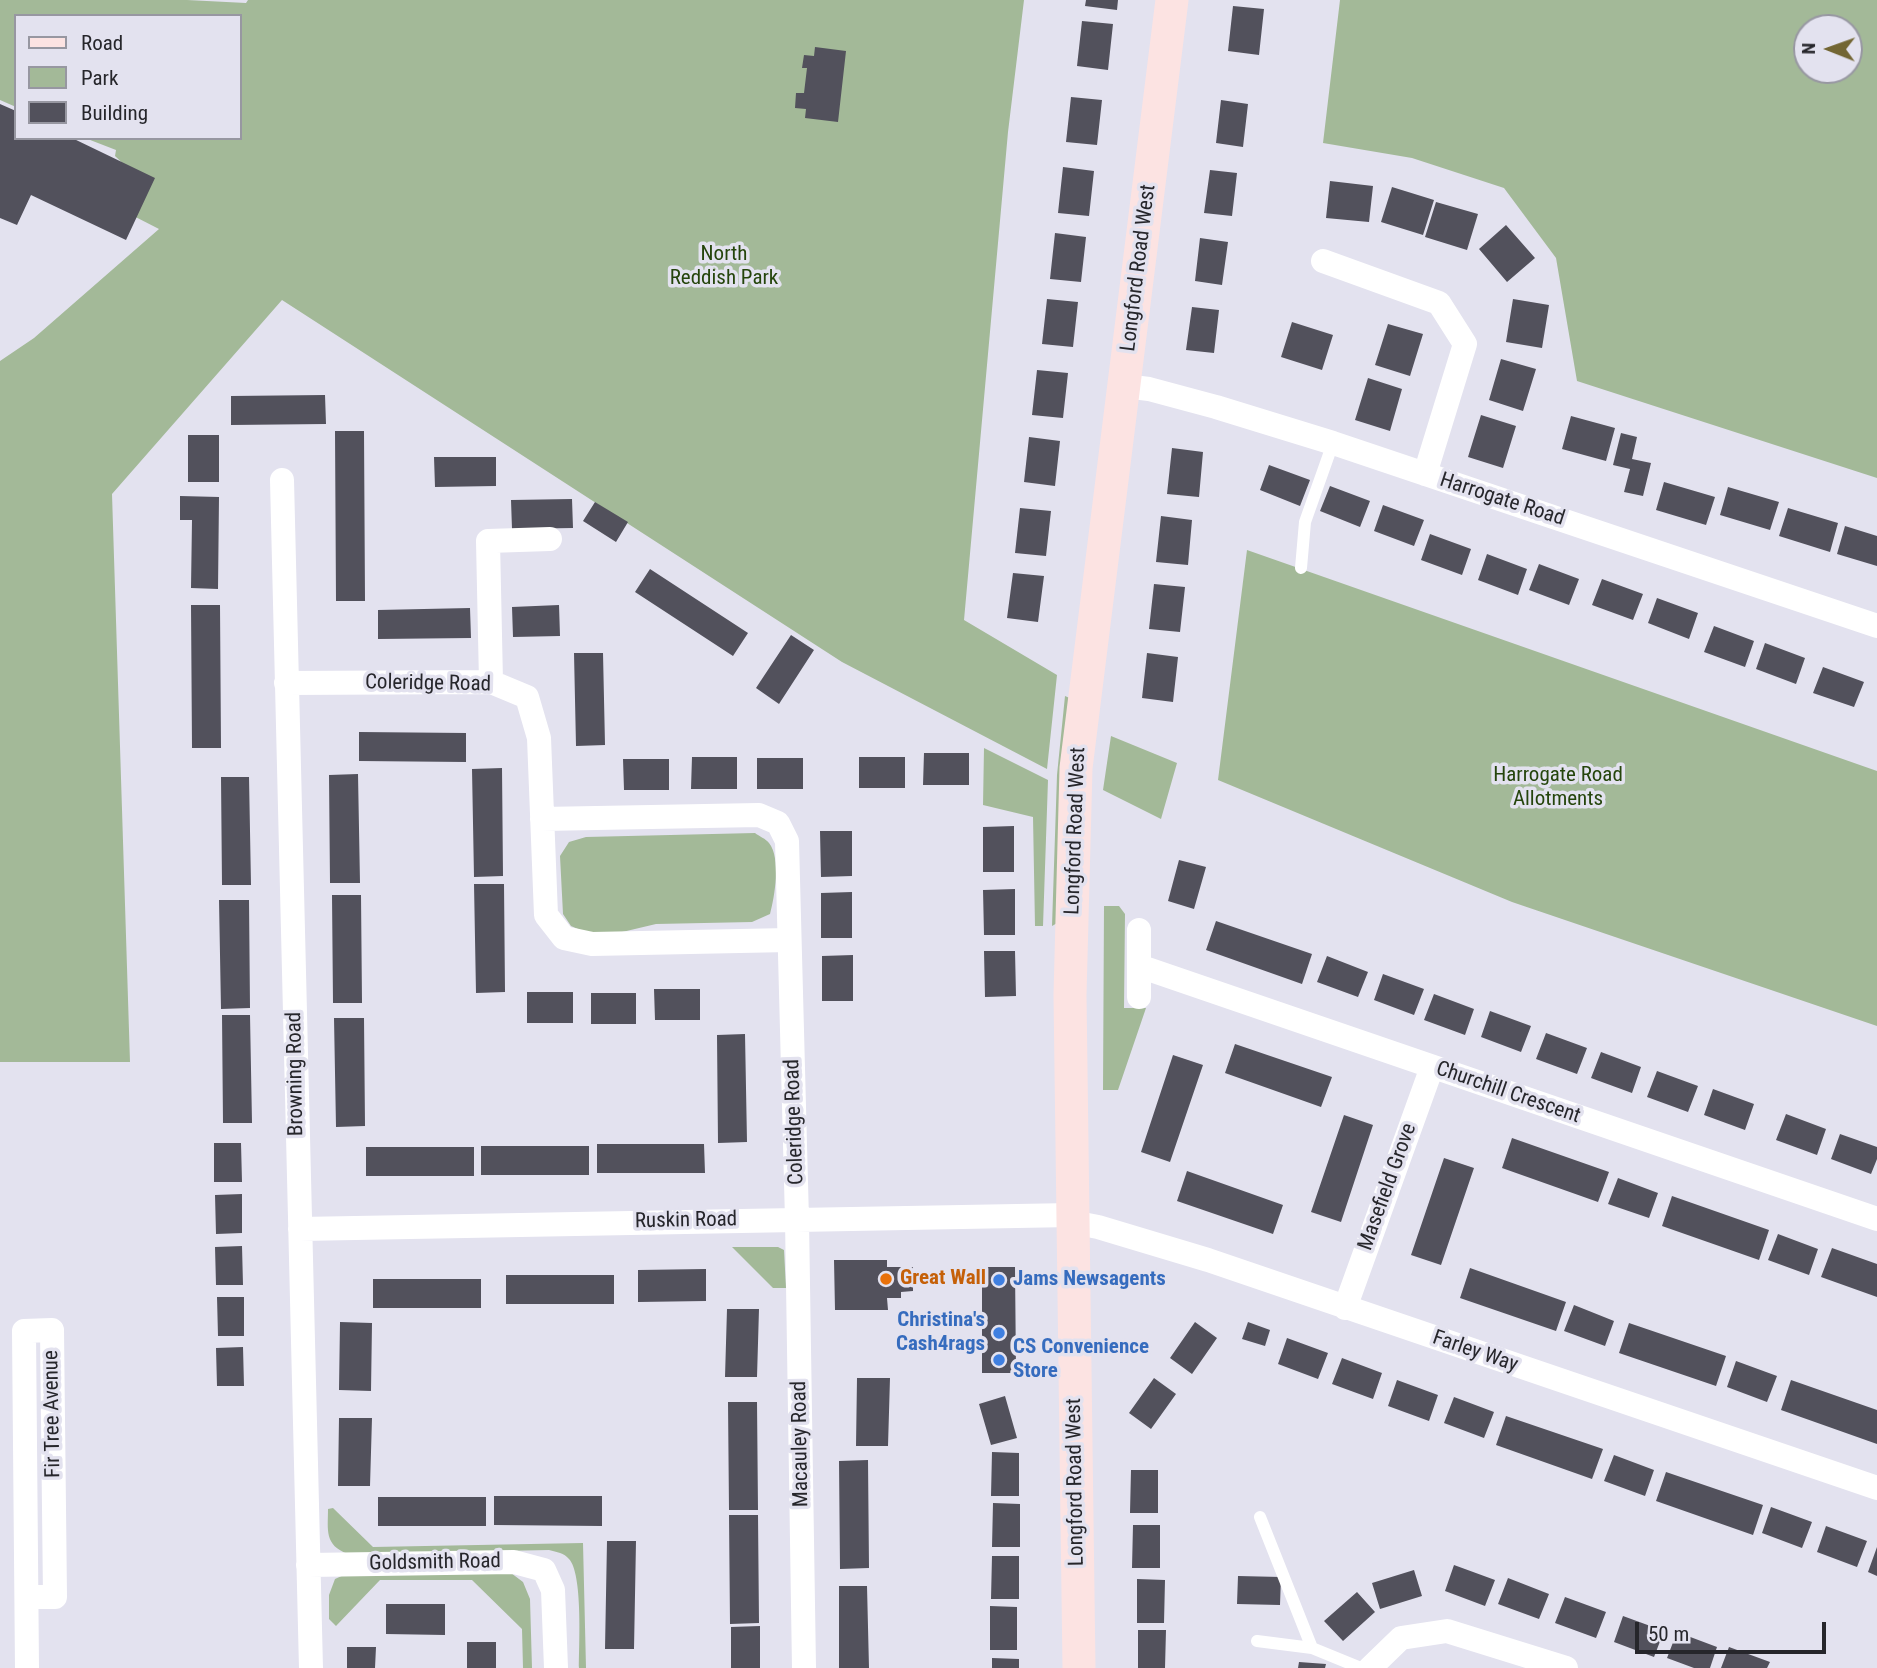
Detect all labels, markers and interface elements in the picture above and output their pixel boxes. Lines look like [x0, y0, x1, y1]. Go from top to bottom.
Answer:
legend [14, 14, 242, 140]
north arrow [1793, 14, 1863, 84]
text: Road [81, 31, 123, 55]
text: N [1797, 43, 1820, 55]
text: Park [81, 66, 118, 90]
text: Building [81, 101, 148, 125]
street label: Longford Road West [1116, 183, 1162, 353]
park label: North Reddish Park [670, 242, 778, 292]
street label: Harrogate Road [1436, 468, 1568, 532]
street label: Coleridge Road [365, 670, 491, 698]
street label: Longford Road West [1060, 747, 1092, 915]
park label: Harrogate Road Allotments [1493, 763, 1623, 813]
street label: Browning Road [282, 1012, 310, 1136]
street label: Churchill Crescent [1433, 1057, 1583, 1129]
street label: Coleridge Road [780, 1059, 810, 1185]
street label: Masefield Grove [1353, 1120, 1423, 1254]
street label: Ruskin Road [635, 1208, 737, 1234]
place label: Great Wall [900, 1266, 986, 1292]
place label: Jams Newsagents [1013, 1267, 1166, 1293]
marker: Great Wall [878, 1271, 894, 1287]
marker: Jams Newsagents [991, 1272, 1007, 1288]
place label: Christina's Cash4rags [896, 1308, 985, 1358]
marker: Christina's Cash4rags [991, 1325, 1007, 1341]
street label: Farley Way [1429, 1326, 1521, 1378]
place label: CS Convenience Store [1013, 1335, 1149, 1385]
street label: Fir Tree Avenue [39, 1350, 67, 1478]
marker: CS Convenience Store [991, 1352, 1007, 1368]
street label: Macauley Road [787, 1381, 815, 1507]
street label: Longford Road West [1062, 1398, 1090, 1566]
street label: Goldsmith Road [369, 1549, 501, 1577]
scale bar [1639, 1608, 1830, 1652]
text: 50 m [1648, 1622, 1689, 1646]

